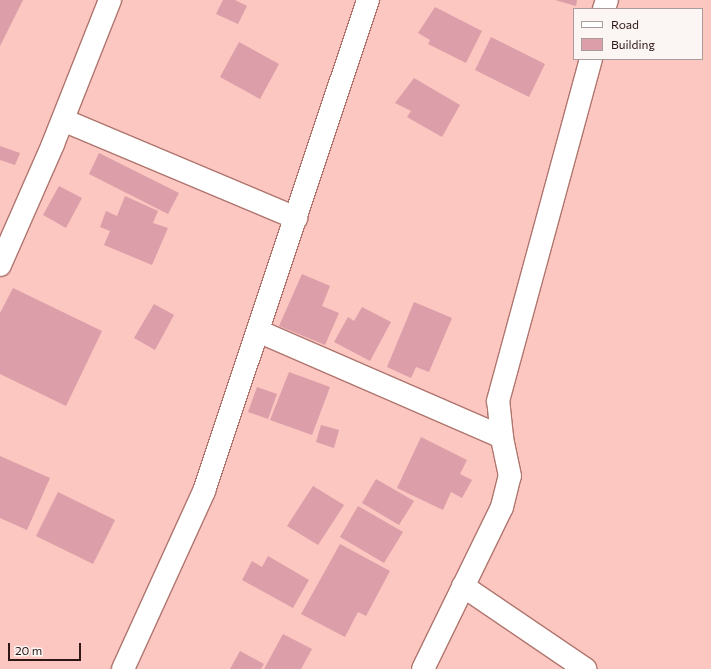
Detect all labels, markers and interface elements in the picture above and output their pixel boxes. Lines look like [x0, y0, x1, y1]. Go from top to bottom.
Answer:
legend [573, 8, 703, 60]
text: Road [611, 17, 639, 31]
text: Building [611, 37, 655, 51]
scale bar [10, 635, 83, 661]
text: 20 m [15, 643, 42, 657]

